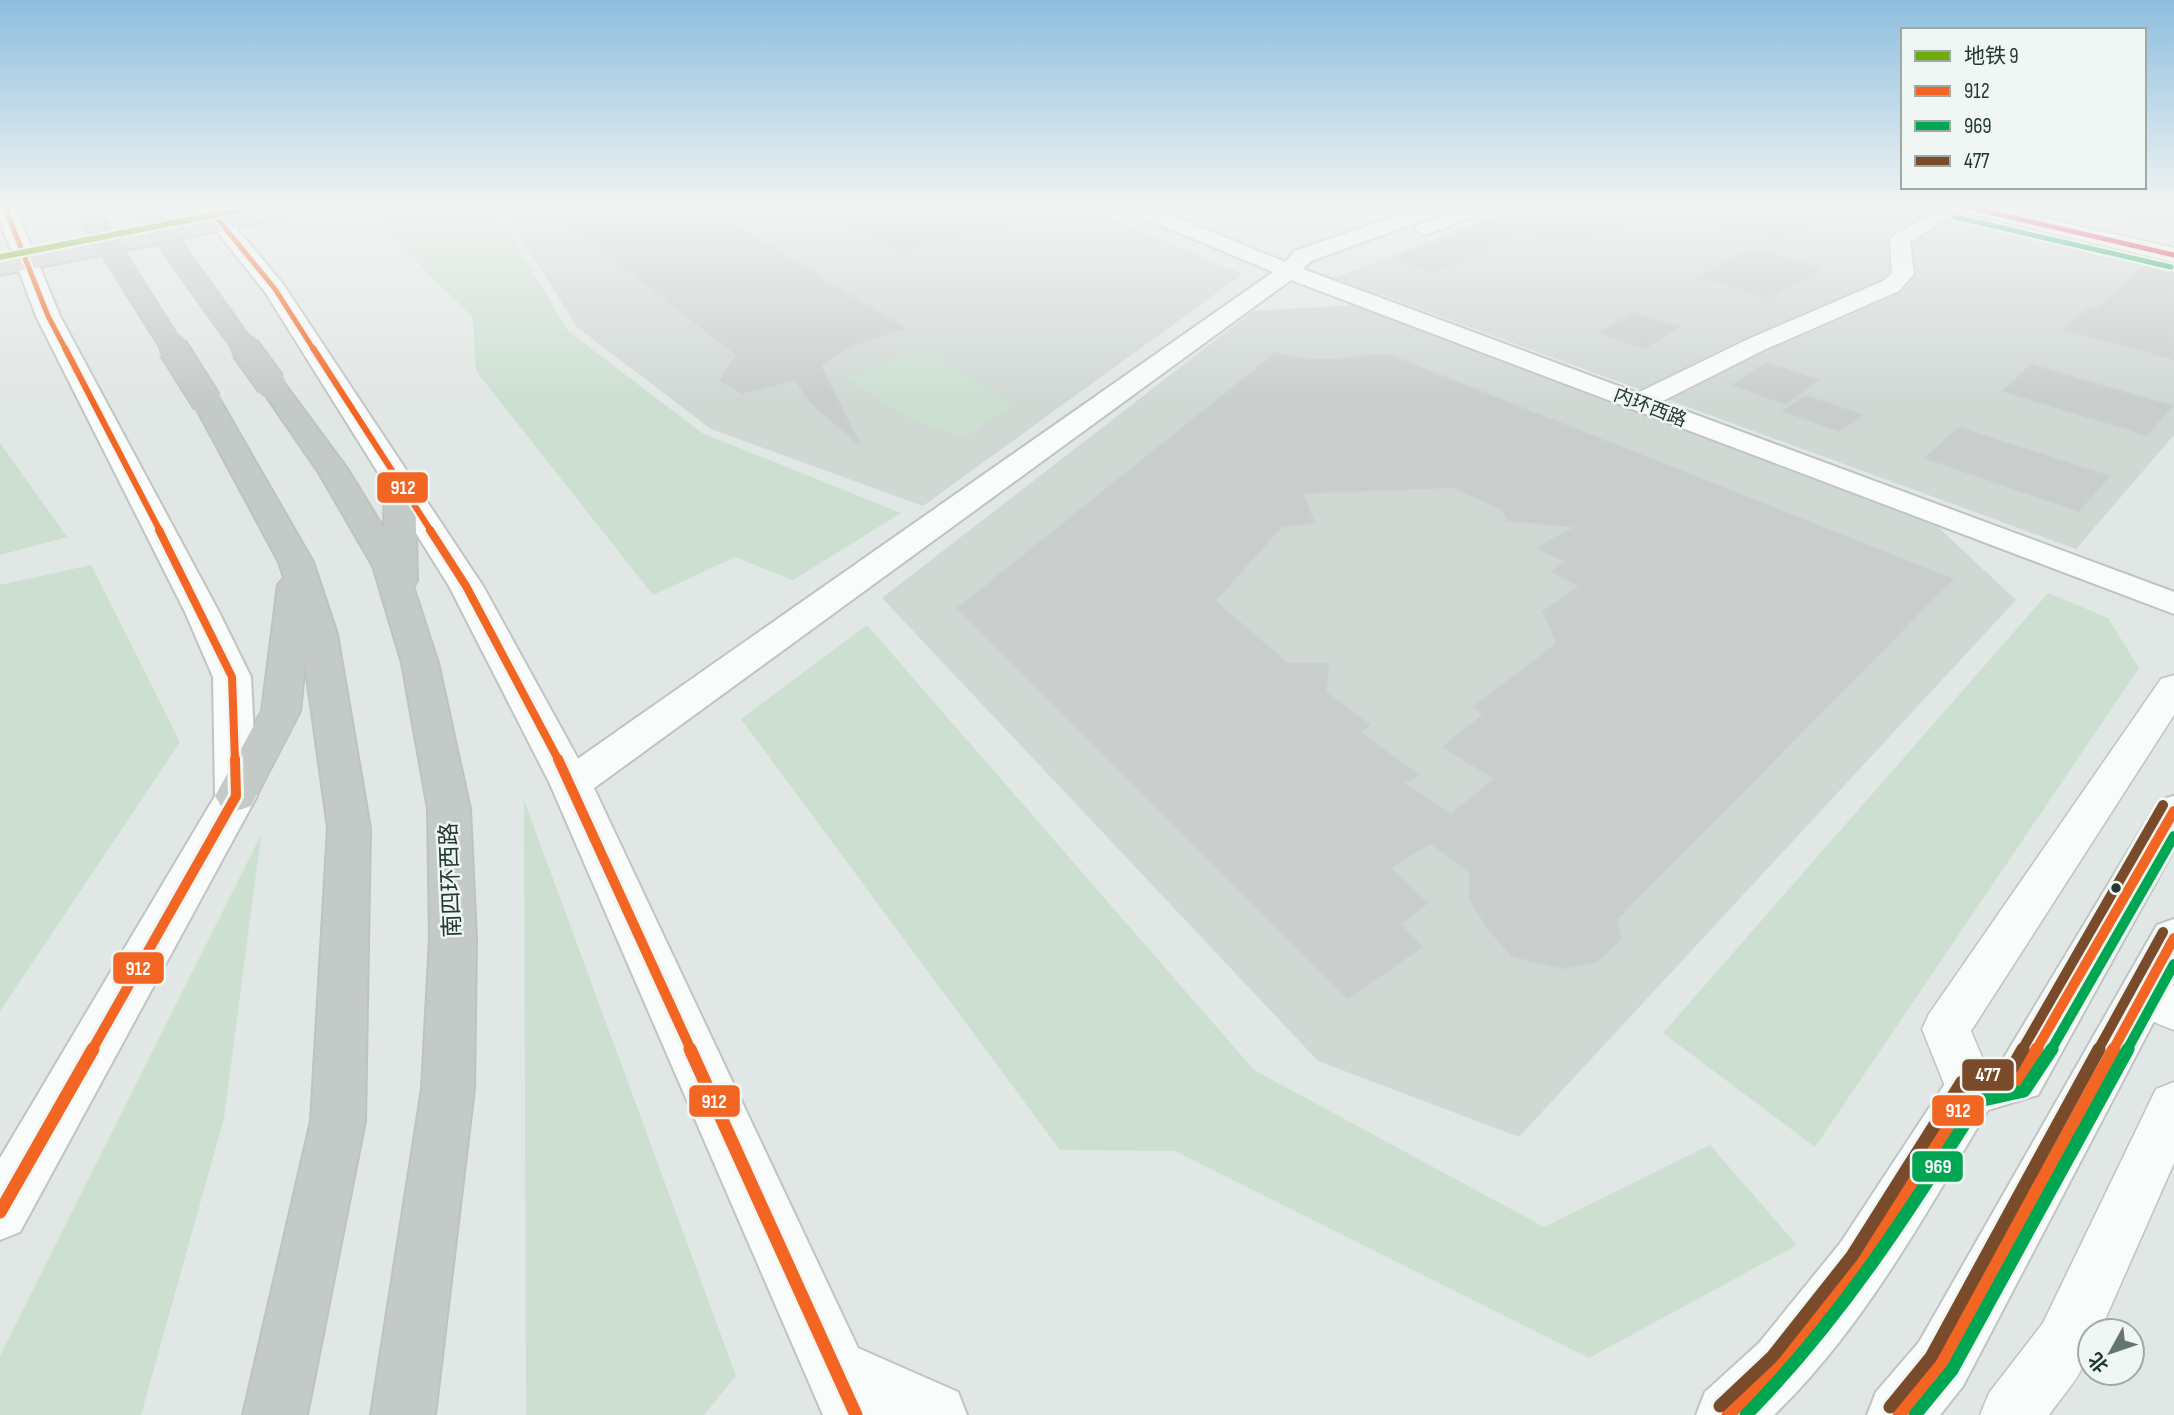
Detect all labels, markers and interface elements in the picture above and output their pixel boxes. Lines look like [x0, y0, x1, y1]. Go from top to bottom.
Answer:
legend [1901, 28, 2146, 189]
text: 地铁 9 [1964, 44, 2019, 69]
text: 912 [1964, 79, 1990, 104]
text: 969 [1964, 114, 1992, 139]
text: 477 [1964, 149, 1990, 174]
street label: 内环西路 [1610, 384, 1690, 432]
line badge: 912 [376, 471, 429, 504]
text: 912 [391, 477, 416, 500]
street label: 南四环西路 [435, 822, 467, 938]
unlabelled marker [2109, 881, 2123, 895]
line badge: 912 [112, 951, 165, 985]
text: 912 [126, 958, 151, 981]
line badge: 477 [1961, 1058, 2015, 1092]
text: 477 [1975, 1064, 2001, 1087]
line badge: 912 [688, 1084, 741, 1118]
text: 912 [702, 1091, 727, 1114]
line badge: 912 [1931, 1094, 1985, 1127]
text: 912 [1946, 1100, 1971, 1123]
line badge: 969 [1911, 1150, 1964, 1183]
text: 969 [1925, 1156, 1951, 1179]
north arrow [2076, 1317, 2146, 1387]
text: 北 [2084, 1347, 2114, 1377]

